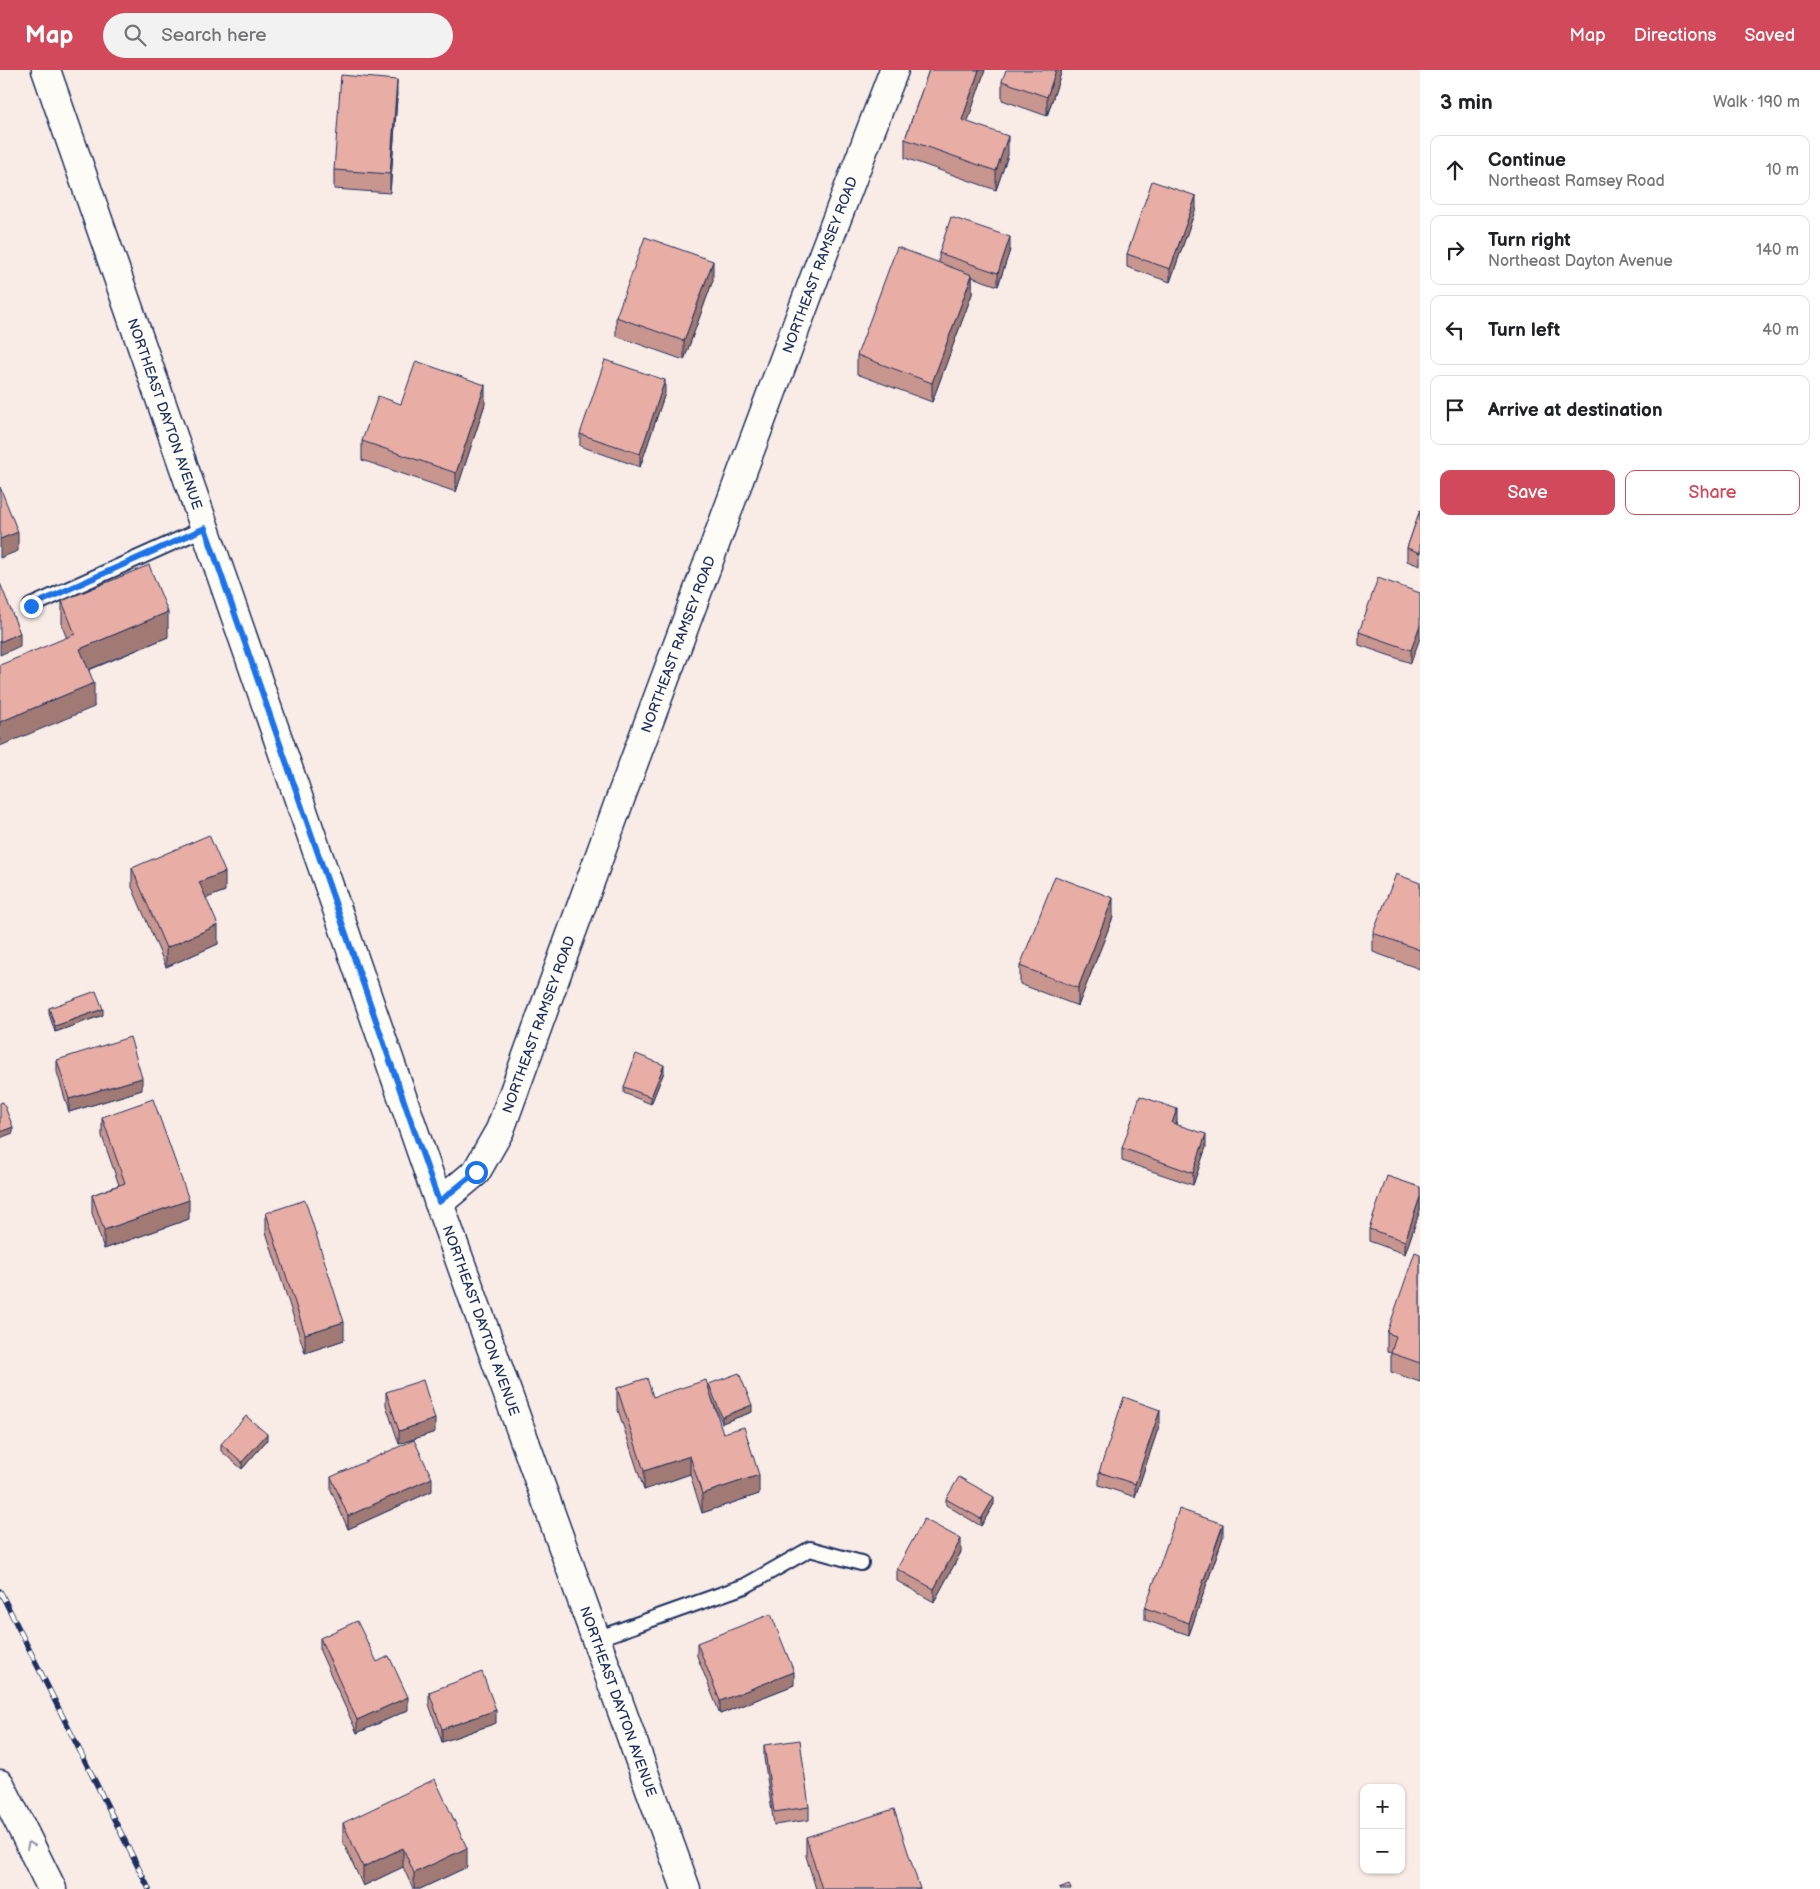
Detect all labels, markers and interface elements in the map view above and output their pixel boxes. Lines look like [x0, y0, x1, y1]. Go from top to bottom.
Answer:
search box [103, 13, 453, 58]
text: Map [25, 21, 73, 50]
icon: search [121, 21, 149, 49]
text: Search here [161, 24, 267, 47]
text: Map [1570, 25, 1606, 46]
text: Directions [1634, 25, 1716, 46]
text: Saved [1744, 25, 1795, 46]
text: 3 min [1440, 90, 1493, 115]
text: Walk · 190 m [1713, 93, 1800, 112]
text: Continue [1488, 149, 1566, 172]
icon: ahead [1441, 156, 1469, 184]
text: 10 m [1766, 161, 1799, 180]
text: Northeast Ramsey Road [1488, 172, 1665, 191]
street label: NORTHEAST RAMSEY ROAD [779, 174, 861, 355]
text: Turn right [1488, 229, 1571, 252]
icon: right [1441, 236, 1469, 264]
text: 140 m [1756, 241, 1799, 260]
text: Northeast Dayton Avenue [1488, 252, 1673, 271]
street label: NORTHEAST DAYTON AVENUE [124, 316, 206, 512]
icon: left [1441, 316, 1469, 344]
text: Turn left [1488, 319, 1560, 342]
text: 40 m [1762, 321, 1799, 340]
icon: arrive [1441, 396, 1469, 424]
text: Arrive at destination [1488, 399, 1663, 422]
button: Save [1440, 470, 1615, 515]
button: Share [1625, 470, 1800, 515]
street label: NORTHEAST RAMSEY ROAD [637, 553, 719, 735]
route end [20, 595, 43, 618]
street label: NORTHEAST RAMSEY ROAD [498, 933, 578, 1115]
route start [465, 1161, 488, 1184]
street label: NORTHEAST DAYTON AVENUE [439, 1223, 523, 1418]
street label: NORTHEAST DAYTON AVENUE [576, 1604, 661, 1799]
map controls [1360, 1784, 1405, 1874]
button: + [1360, 1784, 1405, 1829]
button: − [1360, 1829, 1405, 1874]
one-way arrow [27, 1842, 37, 1851]

